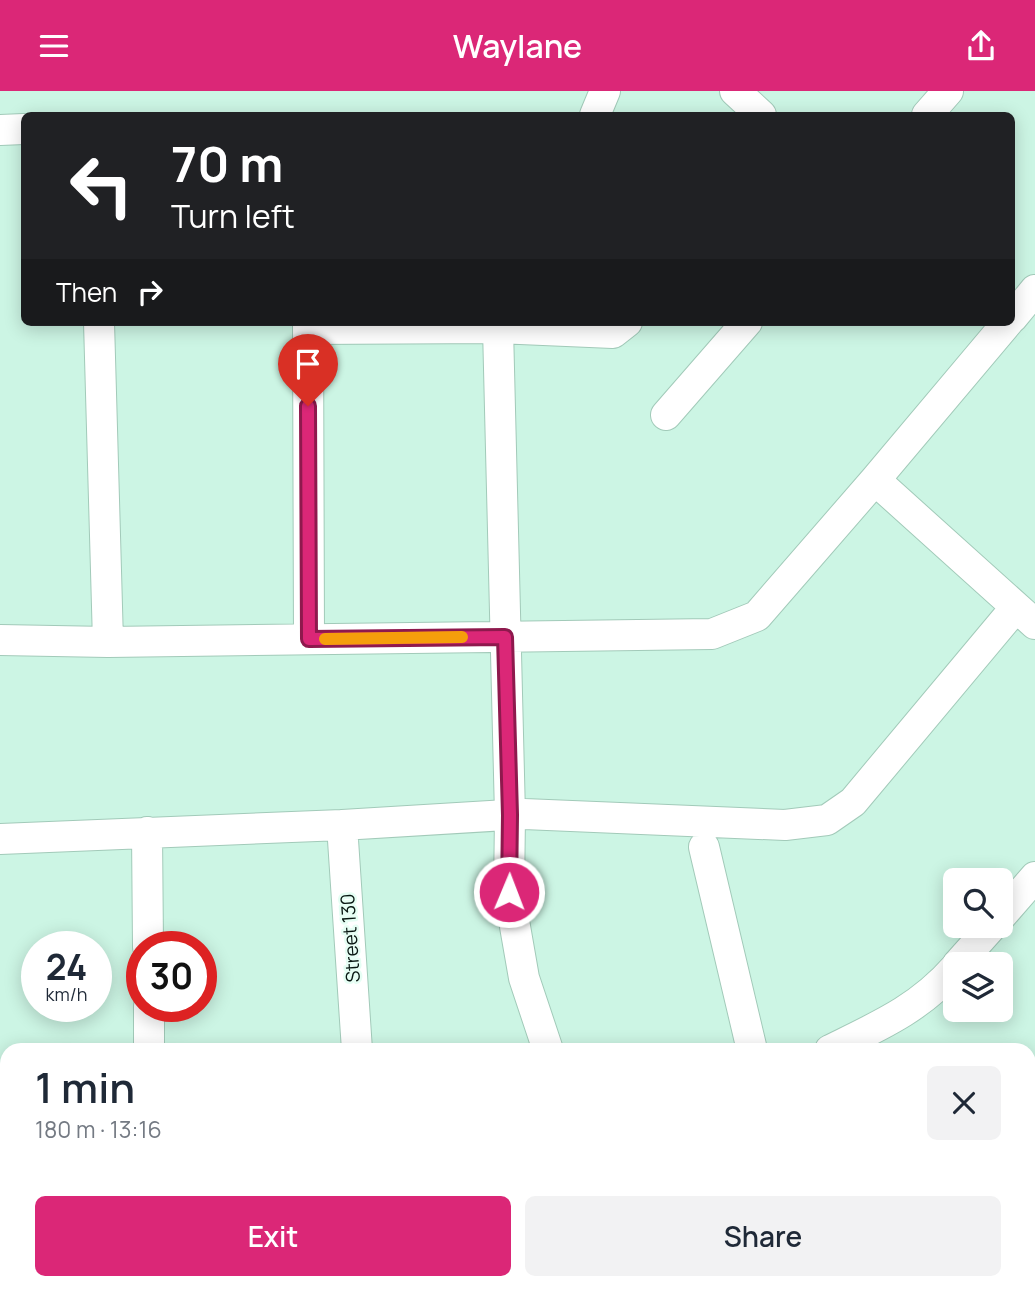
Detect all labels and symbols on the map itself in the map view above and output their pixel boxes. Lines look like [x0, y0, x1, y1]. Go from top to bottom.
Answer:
pin [278, 334, 338, 406]
position arrow [472, 855, 546, 929]
street label: Street 130 [334, 893, 366, 983]
speed limit sign: 30 [126, 931, 217, 1022]

